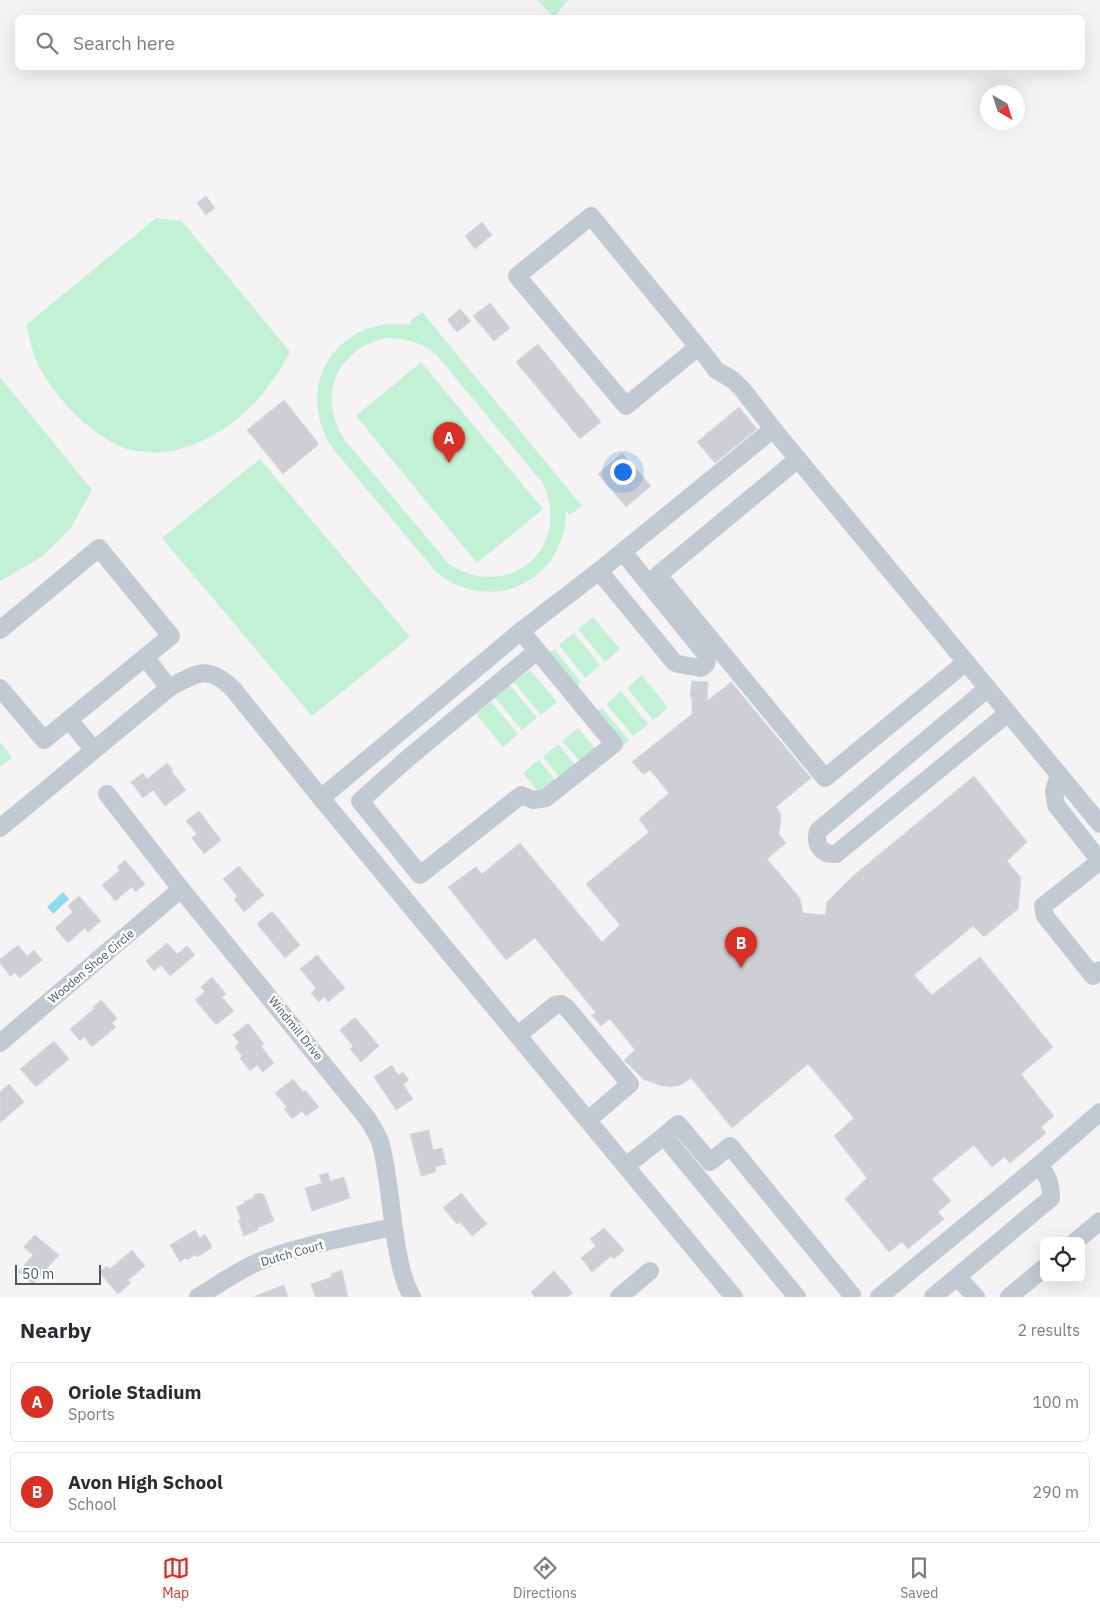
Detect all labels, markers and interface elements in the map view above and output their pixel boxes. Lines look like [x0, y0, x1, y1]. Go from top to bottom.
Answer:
search box [15, 15, 1085, 70]
icon: search [33, 29, 61, 57]
text: Search here [73, 31, 175, 55]
north arrow [980, 85, 1025, 130]
pin: A [433, 422, 465, 463]
your location [610, 459, 636, 485]
street label: Wooden Shoe Circle [45, 925, 137, 1006]
pin: B [725, 927, 757, 968]
street label: Windmill Drive [266, 993, 327, 1063]
street label: Dutch Court [259, 1237, 325, 1269]
map controls [1040, 1237, 1085, 1282]
button: locate [1040, 1237, 1085, 1282]
scale bar [15, 1262, 101, 1285]
text: 50 m [22, 1265, 54, 1283]
text: Nearby [20, 1316, 91, 1344]
text: 2 results [1017, 1320, 1080, 1340]
text: Oriole Stadium [68, 1380, 201, 1404]
text: A [32, 1392, 42, 1412]
text: 100 m [1032, 1392, 1079, 1412]
text: Sports [68, 1404, 115, 1424]
text: Avon High School [68, 1470, 223, 1494]
text: B [32, 1482, 42, 1502]
text: 290 m [1032, 1482, 1079, 1502]
text: School [68, 1494, 117, 1514]
tab: Map [162, 1554, 190, 1602]
tab: Directions [513, 1554, 577, 1602]
tab: Saved [900, 1554, 938, 1602]

